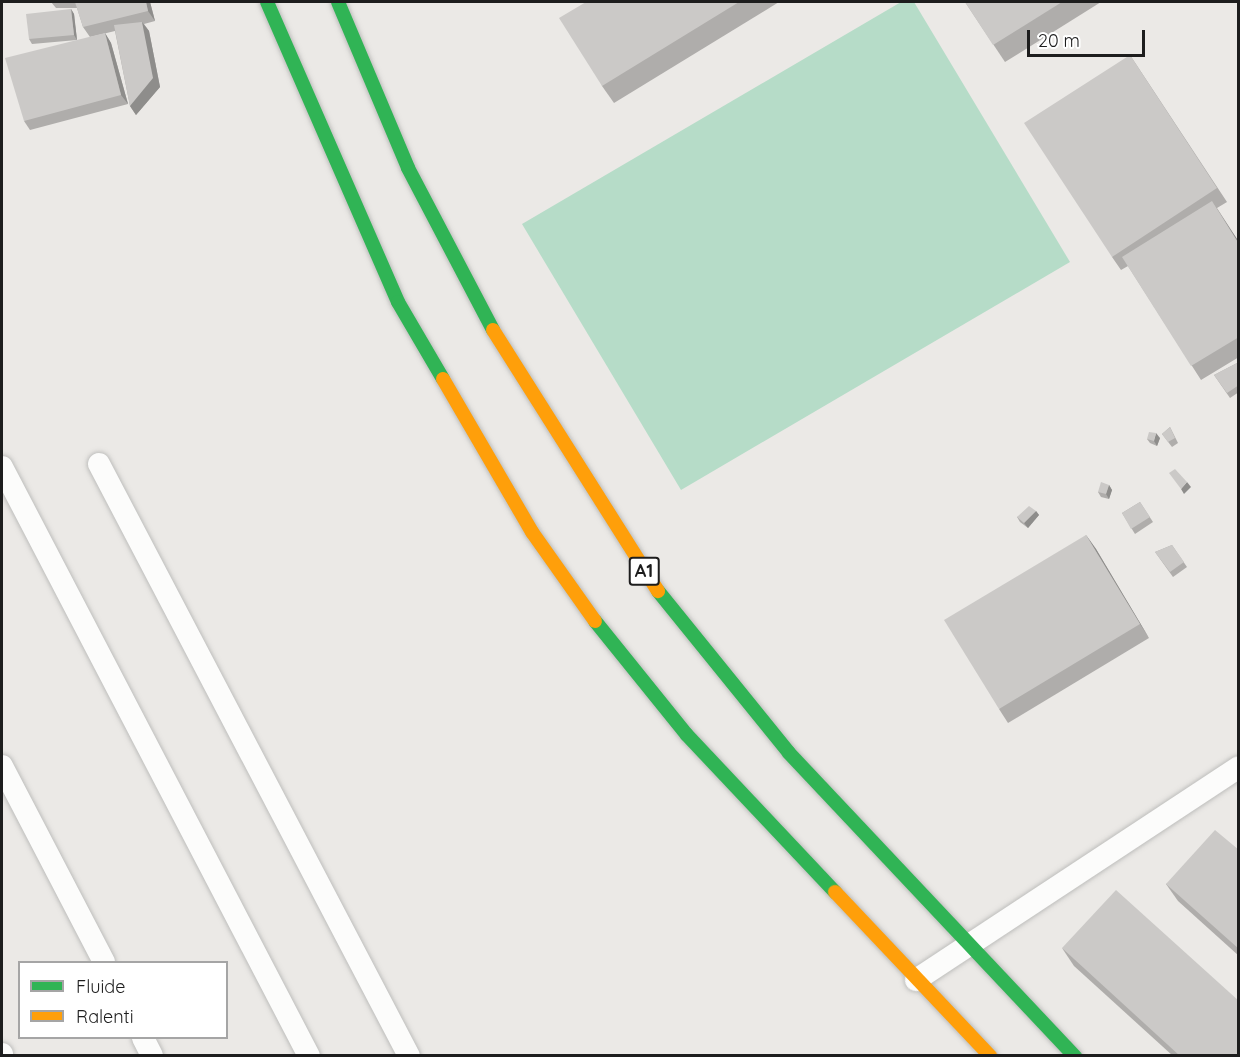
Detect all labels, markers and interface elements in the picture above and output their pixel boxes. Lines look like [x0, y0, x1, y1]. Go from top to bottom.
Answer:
scale bar [1030, 18, 1148, 56]
text: 20 m [1038, 29, 1080, 52]
road number: A1 [628, 556, 660, 586]
legend [18, 961, 228, 1039]
text: Fluide [76, 975, 125, 998]
text: Ralenti [76, 1005, 134, 1028]

